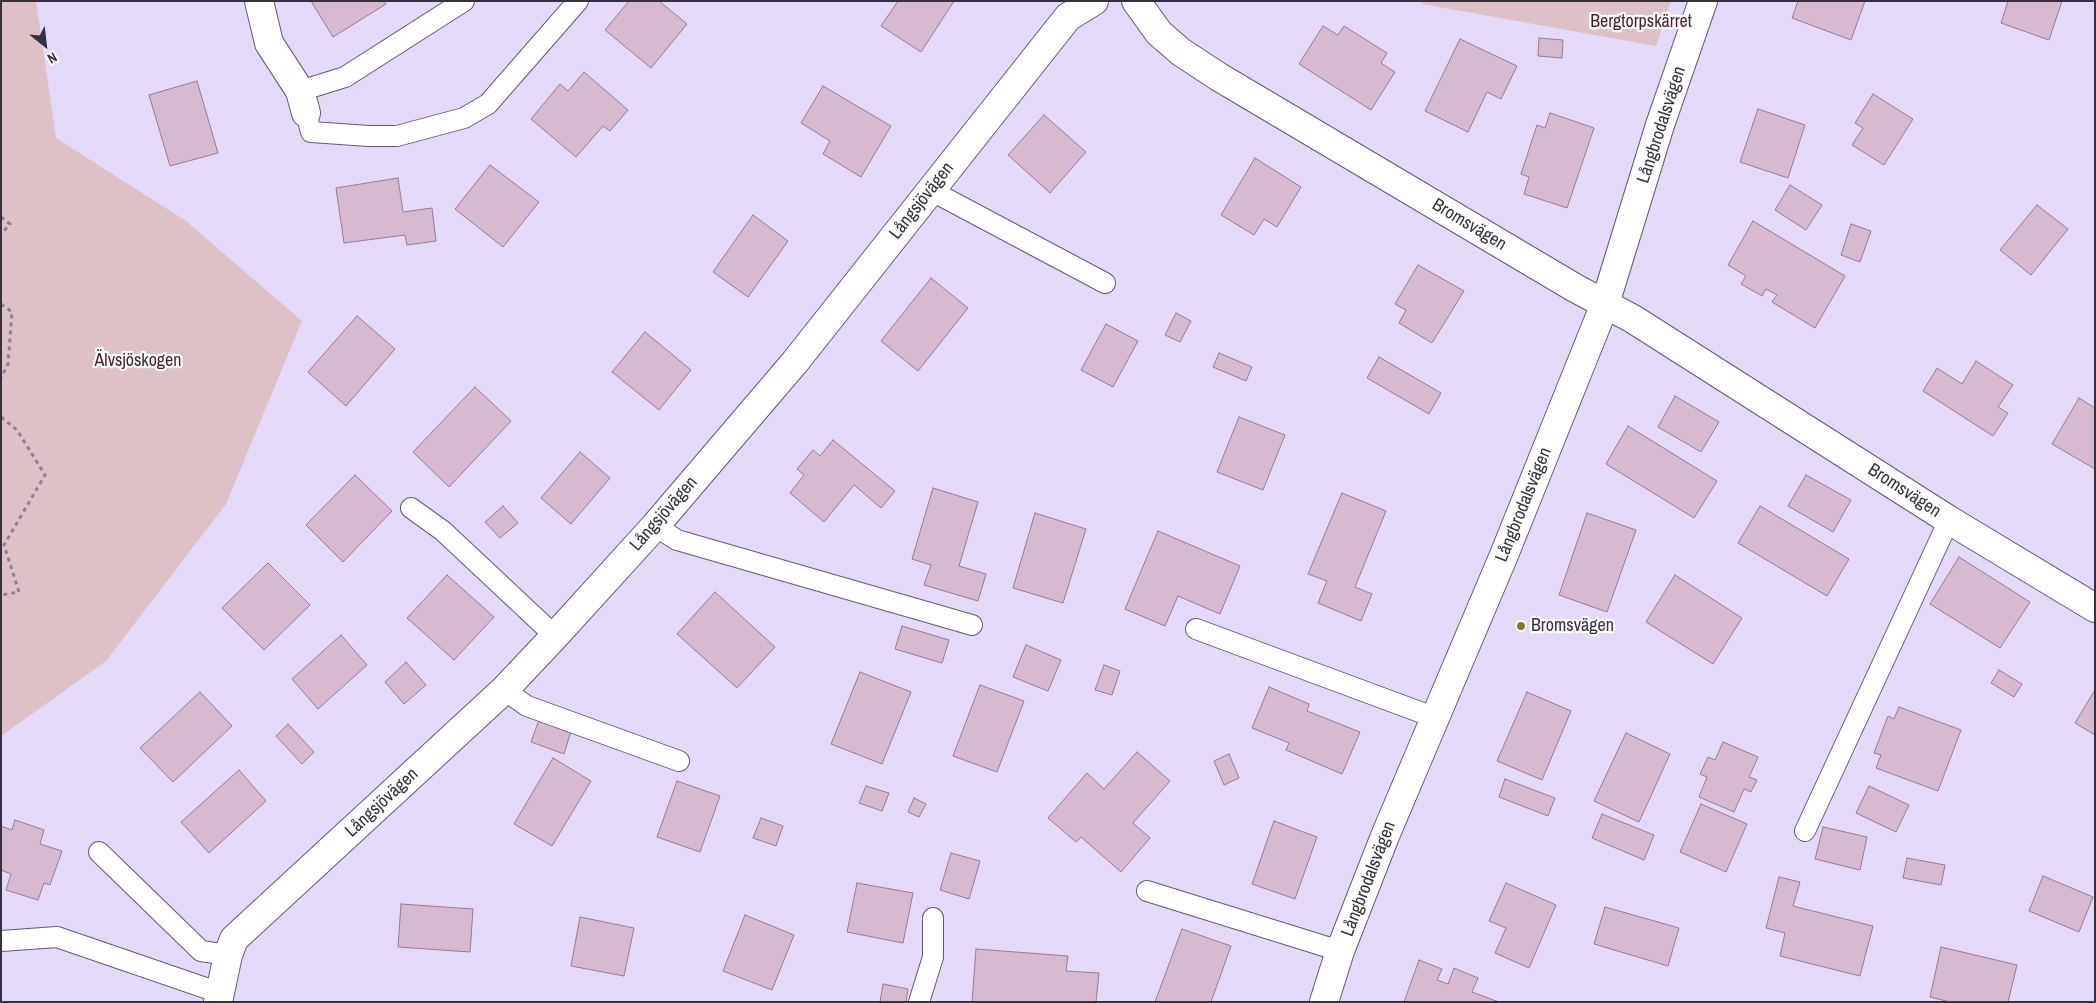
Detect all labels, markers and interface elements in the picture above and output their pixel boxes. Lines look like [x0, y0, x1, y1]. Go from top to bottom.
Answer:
park label: Bergtorpskärret [1590, 11, 1692, 33]
north arrow [20, 20, 70, 70]
text: N [44, 48, 60, 68]
street label: Långbrodalsvägen [1633, 64, 1691, 186]
street label: Långsjövägen [885, 158, 959, 244]
street label: Bromsvägen [1428, 194, 1510, 256]
park label: Älvsjöskogen [95, 350, 181, 372]
street label: Långbrodalsvägen [1491, 445, 1557, 565]
street label: Bromsvägen [1863, 459, 1945, 523]
street label: Långsjövägen [626, 472, 702, 556]
place label: Bromsvägen [1531, 615, 1614, 637]
marker: Bromsvägen [1515, 620, 1527, 632]
street label: Långsjövägen [341, 764, 423, 842]
street label: Långbrodalsvägen [1337, 818, 1401, 940]

